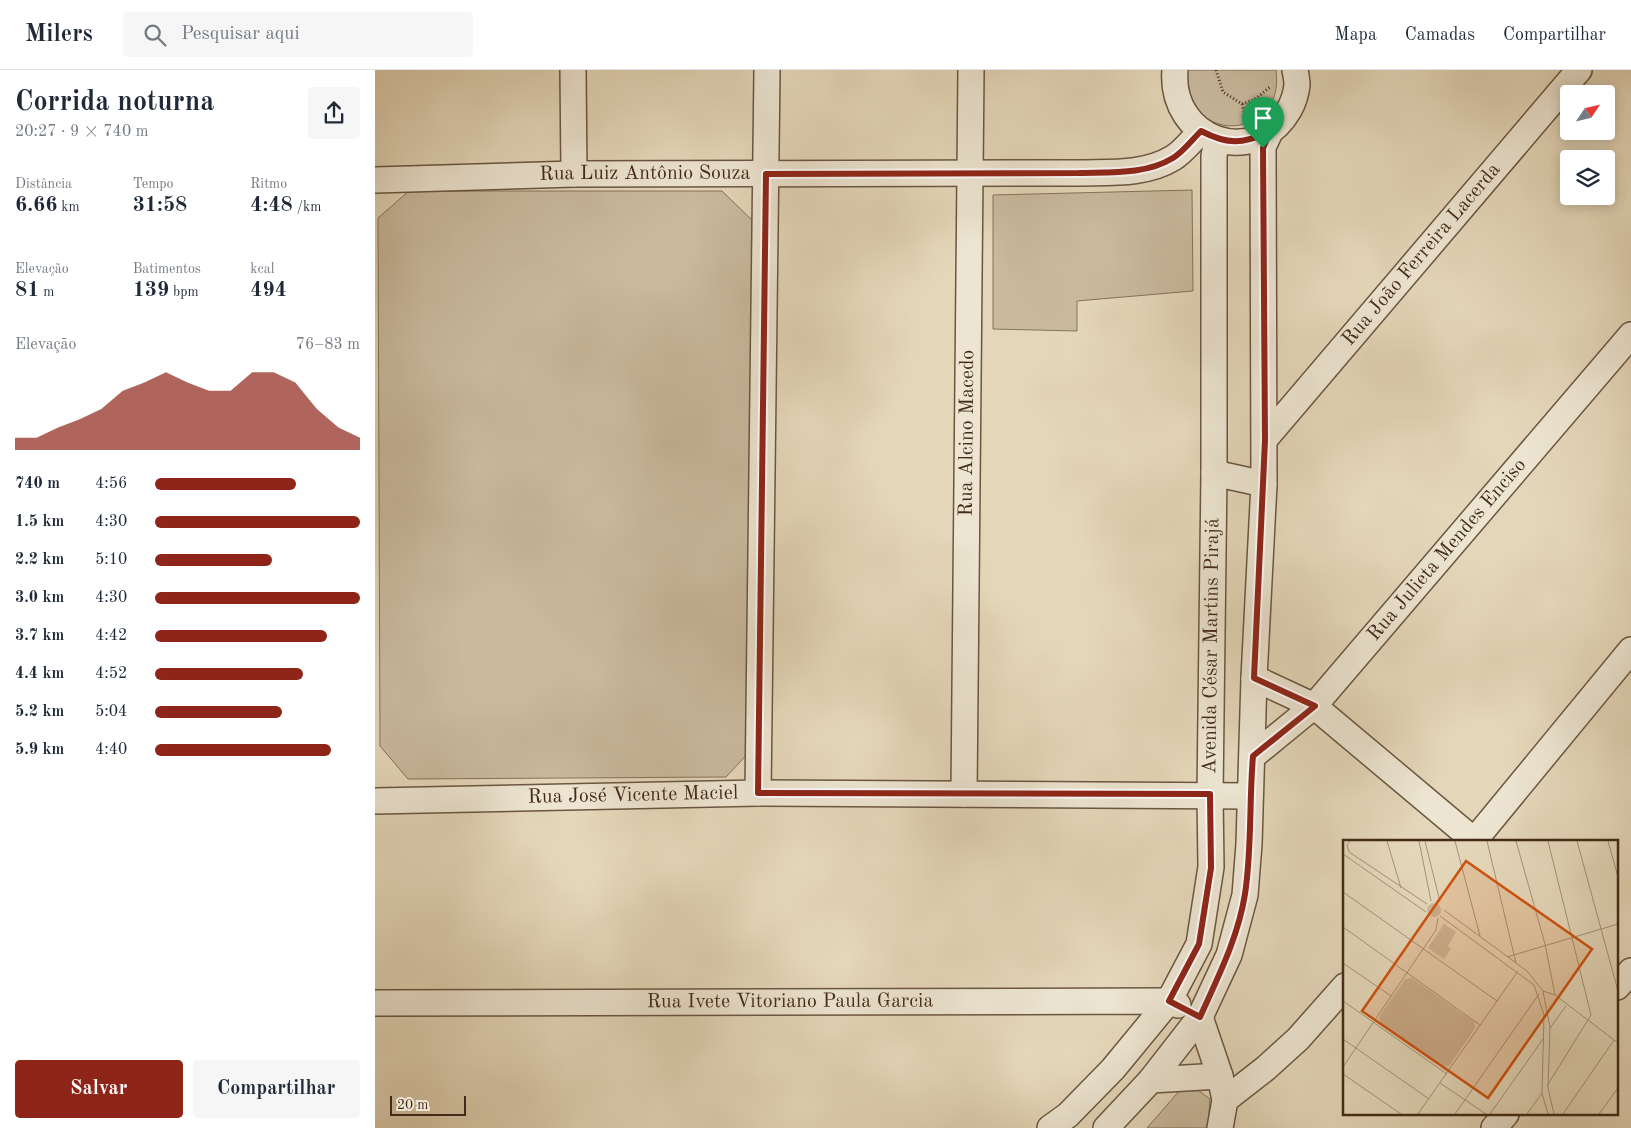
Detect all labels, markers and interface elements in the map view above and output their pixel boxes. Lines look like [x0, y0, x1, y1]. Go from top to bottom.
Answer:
search box [123, 12, 473, 57]
icon: search [141, 21, 169, 49]
text: Milers [25, 23, 93, 47]
text: Pesquisar aqui [181, 25, 300, 44]
text: Mapa [1335, 26, 1377, 44]
text: Camadas [1405, 26, 1475, 44]
text: Compartilhar [1503, 26, 1606, 44]
north arrow [1560, 85, 1615, 140]
map controls [1560, 85, 1615, 205]
button: share [308, 87, 360, 139]
text: Corrida noturna [15, 89, 215, 117]
pin [1242, 97, 1284, 148]
icon: arrive [1249, 104, 1277, 132]
text: 20:27 · 9 × 740 m [15, 124, 148, 140]
button: layers [1560, 150, 1615, 205]
street label: Rua João Ferreira Lacerda [1339, 160, 1505, 350]
street label: Rua Luiz Antônio Souza [539, 164, 750, 185]
text: Distância [15, 177, 72, 191]
text: Tempo [133, 177, 173, 191]
text: Ritmo [250, 177, 287, 191]
text: 6.66 [15, 195, 57, 216]
text: 31:58 [133, 195, 187, 216]
text: 4:48 [250, 195, 293, 216]
text: km [57, 200, 80, 214]
text: /km [293, 200, 321, 214]
text: Elevação [15, 262, 69, 276]
text: Batimentos [133, 262, 201, 276]
text: kcal [250, 262, 274, 276]
text: 81 [15, 280, 39, 301]
text: 139 [133, 280, 169, 301]
text: 494 [250, 280, 287, 301]
text: m [39, 285, 54, 299]
text: bpm [169, 285, 199, 299]
text: Elevação [15, 337, 76, 353]
text: 76–83 m [296, 337, 360, 353]
street label: Rua Alcino Macedo [957, 350, 978, 516]
street label: Rua Julieta Mendes Enciso [1364, 455, 1530, 645]
text: 740 m [15, 476, 60, 492]
text: 4:56 [95, 476, 127, 492]
text: 1.5 km [15, 514, 64, 530]
text: 4:30 [95, 514, 127, 530]
street label: Avenida César Martins Pirajá [1200, 518, 1223, 774]
text: 2.2 km [15, 552, 64, 568]
text: 5:10 [95, 552, 127, 568]
text: 3.0 km [15, 590, 64, 606]
text: 4:30 [95, 590, 127, 606]
text: 3.7 km [15, 628, 64, 644]
text: 4:42 [95, 628, 127, 644]
text: 4.4 km [15, 666, 64, 682]
text: 4:52 [95, 666, 127, 682]
text: 5.2 km [15, 704, 64, 720]
text: 5:04 [95, 704, 127, 720]
text: 5.9 km [15, 742, 64, 758]
text: 4:40 [95, 742, 127, 758]
street label: Rua José Vicente Maciel [527, 783, 738, 808]
inset map [1343, 840, 1619, 1116]
street label: Rua Ivete Vitoriano Paula Garcia [647, 992, 933, 1012]
button: Salvar [15, 1060, 183, 1118]
button: Compartilhar [193, 1060, 360, 1118]
scale bar [390, 1093, 466, 1116]
text: 20 m [397, 1098, 428, 1112]

